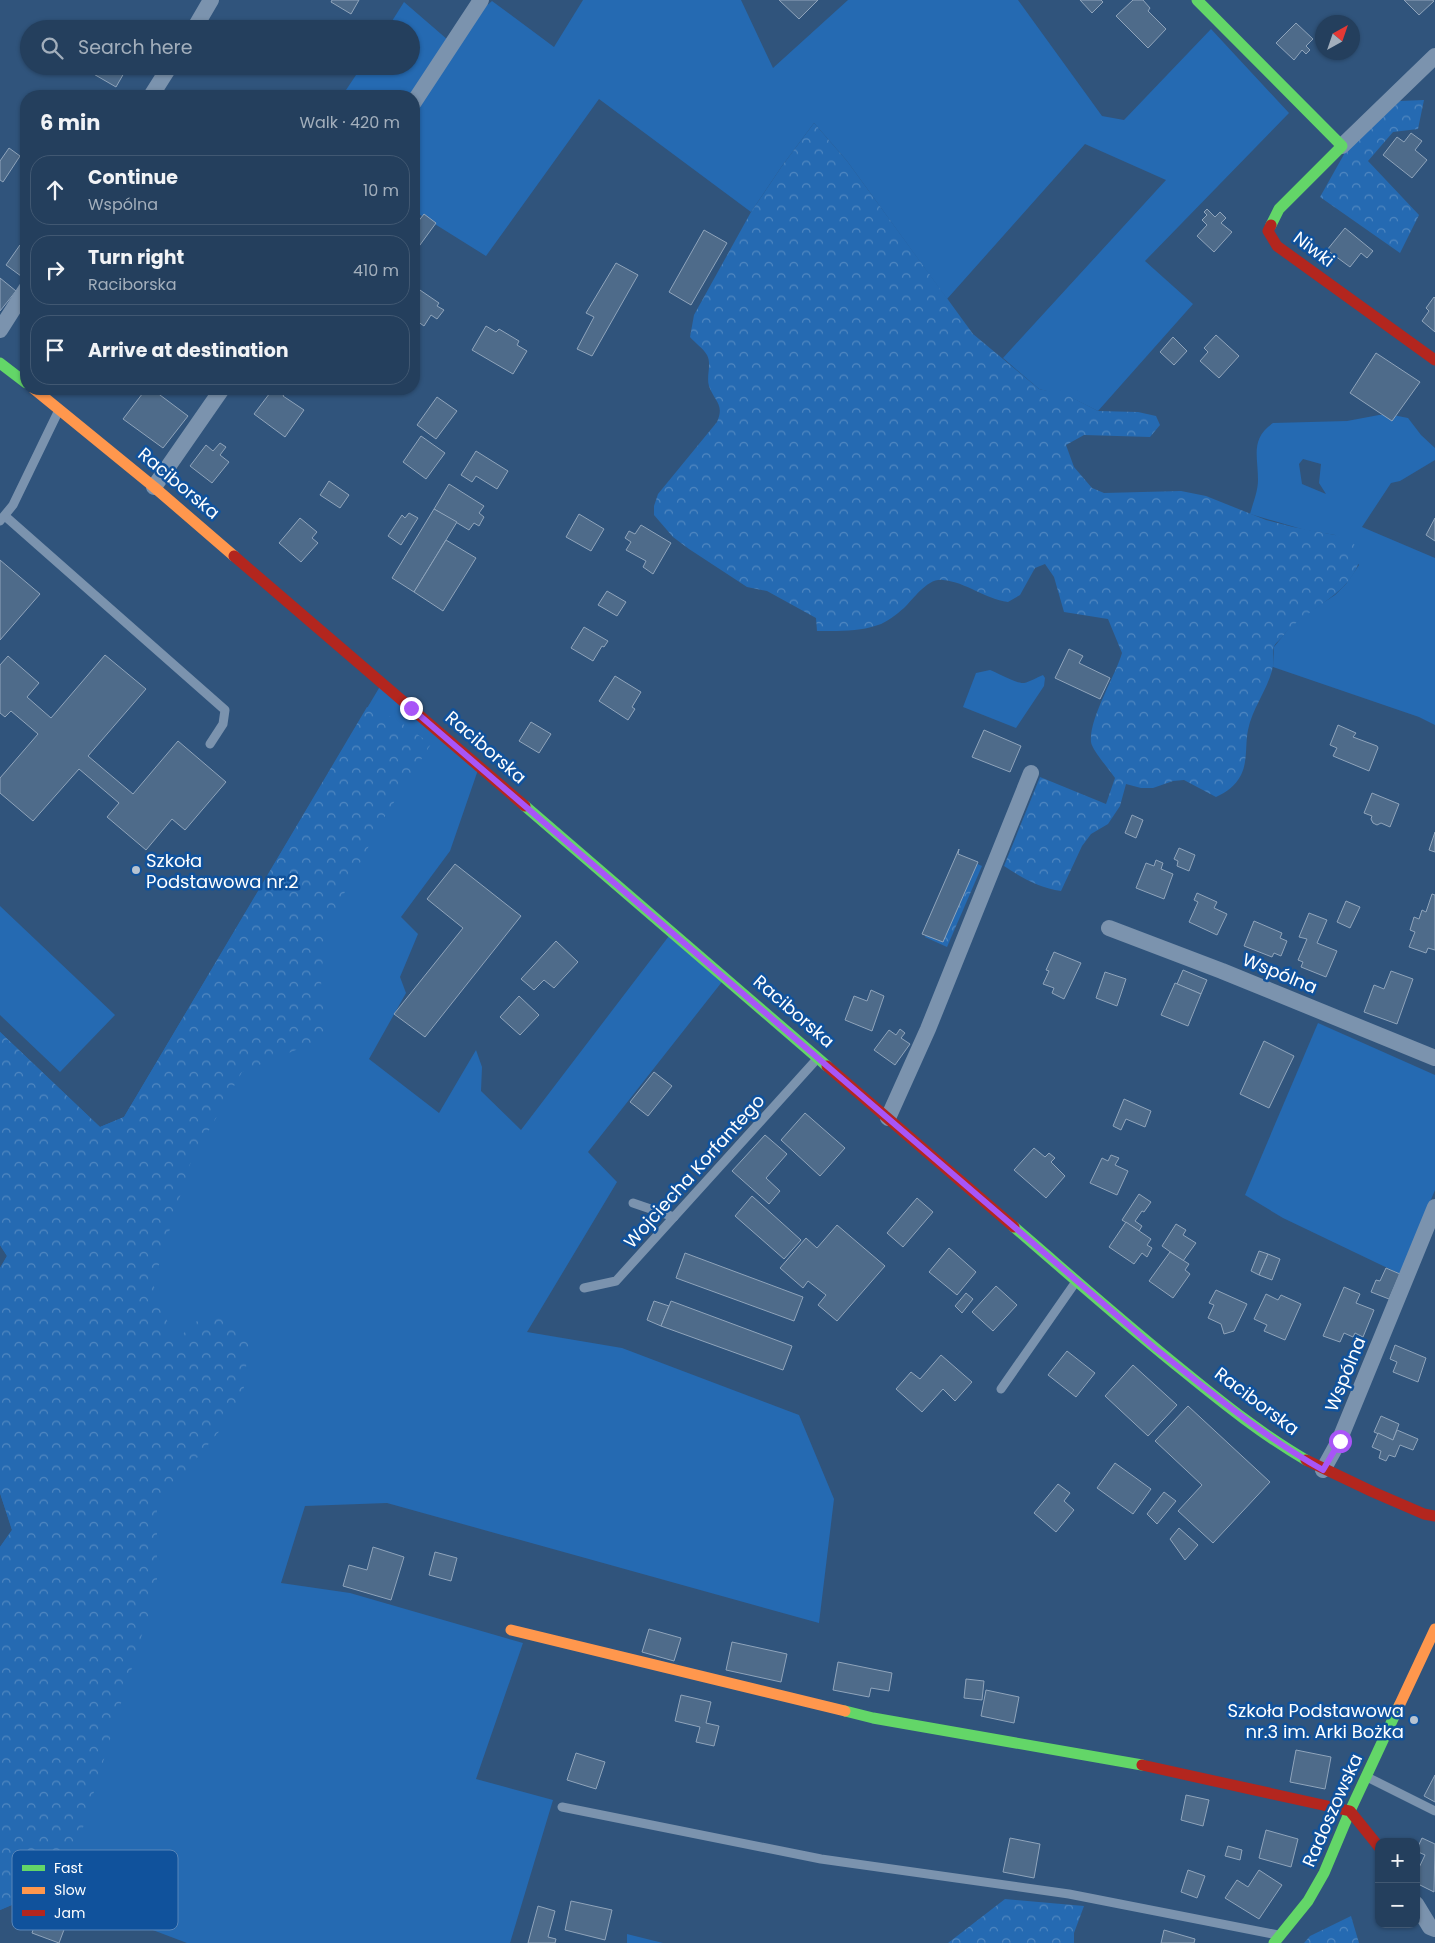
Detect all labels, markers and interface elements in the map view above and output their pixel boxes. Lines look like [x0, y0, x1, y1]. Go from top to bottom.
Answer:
north arrow [1315, 15, 1360, 60]
search box [20, 20, 420, 75]
icon: search [38, 34, 66, 62]
text: Search here [78, 34, 192, 61]
text: 6 min [40, 108, 100, 137]
text: Walk · 420 m [299, 111, 400, 134]
text: Continue [88, 164, 178, 191]
icon: ahead [41, 176, 69, 204]
text: 10 m [363, 179, 399, 202]
text: Wspólna [88, 193, 158, 216]
street label: Niwki [1288, 225, 1340, 273]
text: Turn right [88, 244, 184, 271]
icon: right [41, 256, 69, 284]
text: 410 m [353, 259, 399, 282]
text: Raciborska [88, 273, 177, 296]
icon: arrive [41, 336, 69, 364]
text: Arrive at destination [88, 337, 289, 364]
street label: Raciborska [133, 441, 225, 525]
route end [400, 697, 423, 720]
street label: Raciborska [440, 705, 532, 789]
place label: Szkoła Podstawowa nr.2 [146, 848, 299, 894]
marker: Szkoła Podstawowa nr.2 [130, 864, 142, 876]
street label: Wspólna [1239, 947, 1321, 999]
street label: Raciborska [748, 969, 840, 1053]
street label: Wojciecha Korfantego [618, 1089, 770, 1253]
street label: Wspólna [1319, 1333, 1371, 1415]
street label: Raciborska [1210, 1361, 1304, 1441]
route start [1329, 1430, 1352, 1453]
place label: Szkoła Podstawowa nr.3 im. Arki Bożka [1228, 1698, 1404, 1744]
marker: Szkoła Podstawowa nr.3 im. Arki Bożka [1408, 1714, 1420, 1726]
street label: Radoszowska [1296, 1749, 1368, 1871]
map controls [1375, 1838, 1420, 1928]
button: + [1375, 1838, 1420, 1883]
legend [12, 1850, 178, 1930]
text: Fast [54, 1858, 83, 1878]
text: Slow [54, 1880, 87, 1900]
button: − [1375, 1883, 1420, 1928]
text: Jam [54, 1903, 85, 1923]

